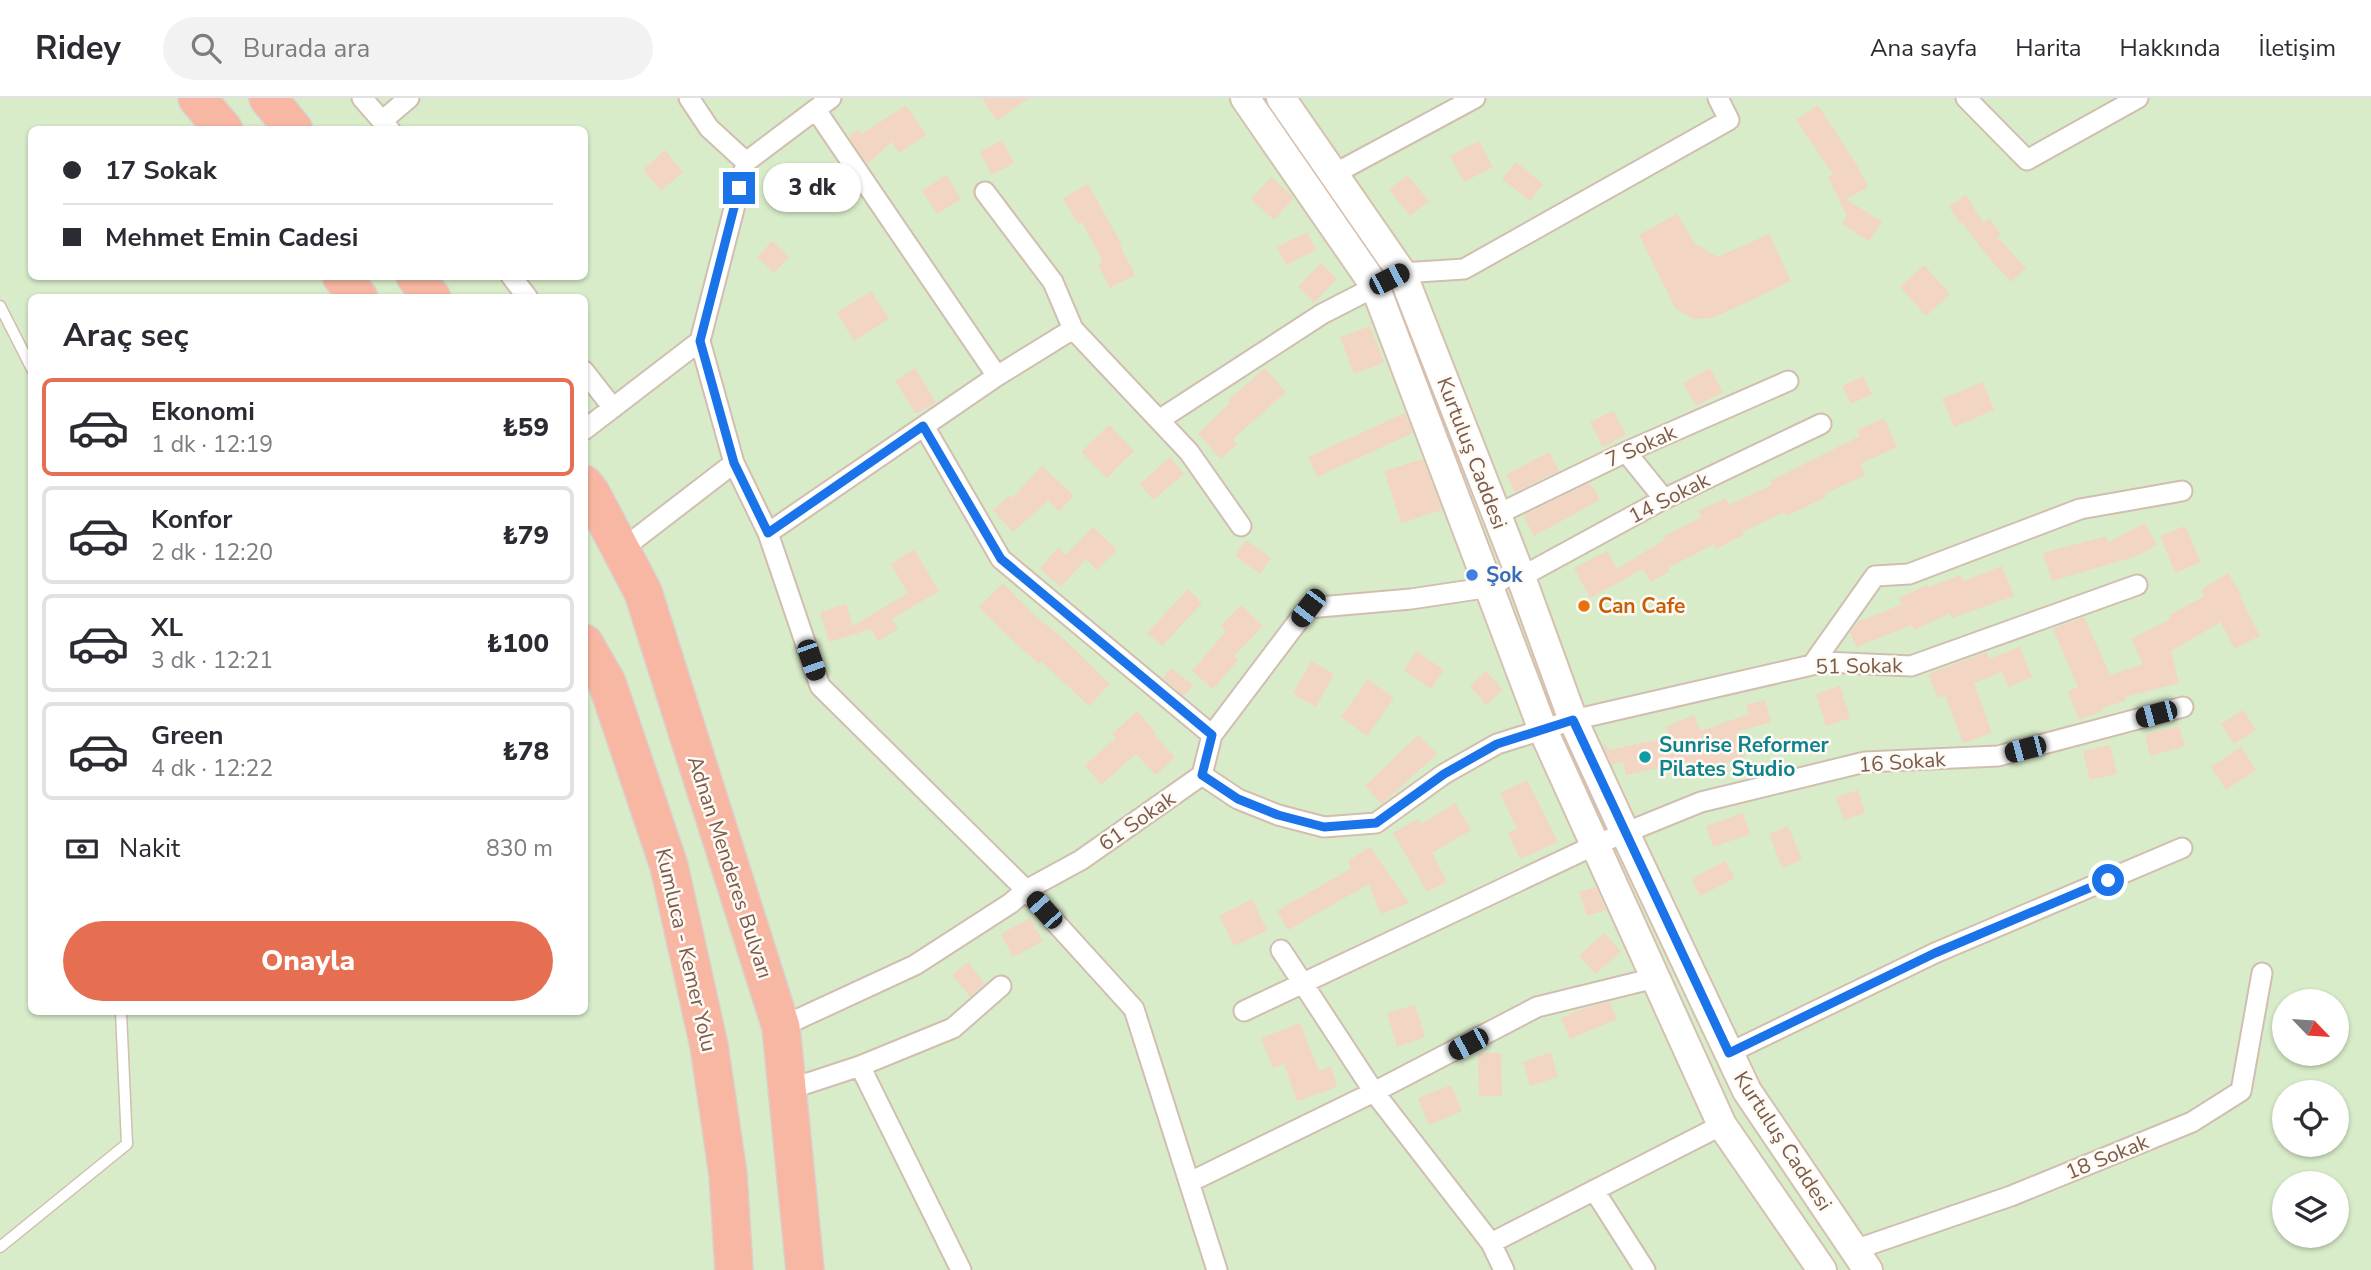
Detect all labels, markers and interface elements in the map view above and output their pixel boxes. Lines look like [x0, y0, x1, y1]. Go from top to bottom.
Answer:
search box [163, 17, 653, 80]
text: Ridey [35, 26, 121, 71]
icon: search [187, 29, 225, 67]
text: Burada ara [243, 31, 370, 66]
text: Ana sayfa [1870, 32, 1977, 64]
text: Harita [2015, 32, 2082, 64]
text: Hakkında [2120, 32, 2220, 64]
text: İletişim [2258, 32, 2336, 64]
text: 17 Sokak [105, 153, 217, 188]
callout: 3 dk [764, 164, 862, 212]
route end [723, 172, 755, 204]
text: 3 dk [788, 172, 836, 203]
text: Mehmet Emin Cadesi [105, 220, 358, 255]
car [1366, 260, 1413, 298]
text: Araç seç [63, 314, 189, 357]
street label: Kurtuluş Caddesi [1430, 373, 1514, 533]
text: Ekonomi [151, 394, 255, 429]
icon: car [67, 396, 130, 459]
text: ₺59 [502, 410, 549, 445]
street label: 7 Sokak [1601, 418, 1681, 474]
text: 1 dk · 12:19 [151, 429, 273, 460]
street label: 14 Sokak [1624, 466, 1715, 530]
text: Konfor [151, 502, 232, 537]
icon: car [67, 504, 130, 567]
text: ₺79 [502, 518, 549, 553]
text: 2 dk · 12:20 [151, 537, 273, 568]
place label: Şok [1486, 561, 1523, 589]
marker: Şok [1464, 567, 1480, 583]
car [1287, 585, 1330, 631]
place label: Can Cafe [1598, 592, 1685, 620]
marker: Can Cafe [1576, 598, 1592, 614]
text: XL [151, 610, 183, 645]
icon: car [67, 612, 130, 675]
text: ₺100 [487, 626, 549, 661]
car [795, 637, 828, 683]
text: 3 dk · 12:21 [151, 645, 273, 676]
street label: 51 Sokak [1815, 651, 1903, 681]
car [2133, 698, 2180, 730]
text: Green [151, 718, 224, 753]
icon: car [67, 720, 130, 783]
place label: Sunrise Reformer Pilates Studio [1659, 731, 1830, 783]
car [2002, 733, 2049, 765]
text: ₺78 [502, 734, 549, 769]
street label: 16 Sokak [1858, 745, 1947, 779]
marker: Sunrise Reformer Pilates Studio [1637, 749, 1653, 765]
street label: Adnan Menderes Bulvarı [681, 752, 779, 982]
text: 4 dk · 12:22 [151, 753, 273, 784]
street label: 61 Sokak [1093, 784, 1181, 857]
icon: cash [63, 830, 101, 868]
text: Nakit [119, 831, 180, 866]
text: 830 m [486, 833, 553, 864]
street label: Kumluca - Kemer Yolu [649, 846, 723, 1054]
route start [2092, 864, 2124, 896]
car [1023, 887, 1066, 933]
button: Onayla [63, 921, 553, 1001]
north arrow [2272, 989, 2348, 1066]
map controls [2272, 989, 2349, 1248]
car [1445, 1025, 1492, 1063]
street label: Kurtuluş Caddesi [1727, 1066, 1839, 1216]
button: locate [2272, 1080, 2349, 1157]
street label: 18 Sokak [2061, 1127, 2153, 1186]
button: layers [2272, 1171, 2349, 1248]

